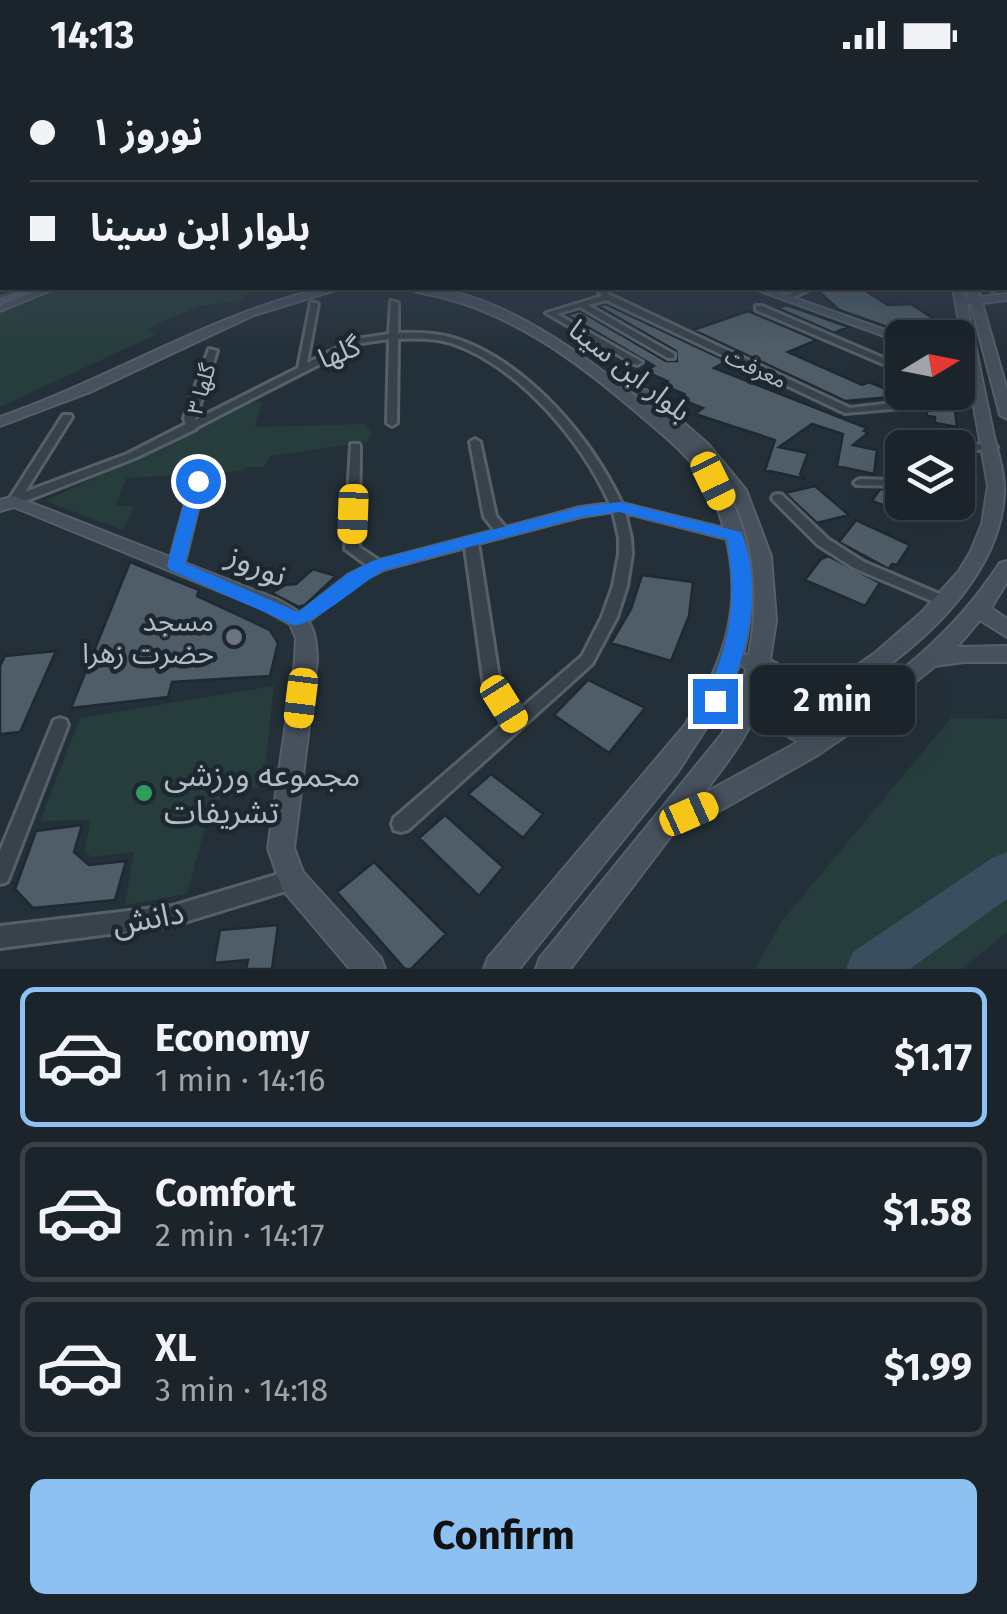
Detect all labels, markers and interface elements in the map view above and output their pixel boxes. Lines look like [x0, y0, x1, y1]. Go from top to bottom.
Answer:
text: 14:13 [50, 12, 134, 58]
text: نوروز ۱ [90, 109, 203, 155]
text: بلوار ابن سینا [90, 205, 310, 251]
street label: بلوار ابن سینا [562, 313, 697, 428]
north arrow [885, 320, 975, 410]
map controls [885, 320, 975, 520]
street label: گلها [313, 329, 365, 376]
street label: معرفت [721, 342, 791, 394]
street label: گلها ۳ [181, 360, 222, 418]
button: layers [885, 430, 975, 520]
car [686, 447, 740, 515]
route start [176, 459, 221, 504]
car [337, 483, 369, 545]
street label: نوروز [220, 535, 293, 595]
place label: مسجد حضرت زهرا [82, 605, 214, 670]
marker: مسجد حضرت زهرا [223, 626, 245, 648]
car [282, 666, 320, 730]
callout: 2 min [750, 666, 915, 736]
car [475, 671, 533, 737]
route end [693, 679, 738, 724]
text: 2 min [793, 681, 872, 719]
place label: مجموعه ورزشی تشریفات [164, 756, 360, 831]
marker: مجموعه ورزشی تشریفات [133, 782, 155, 804]
car [655, 788, 723, 840]
street label: دانش [109, 893, 187, 943]
icon: car [35, 1012, 125, 1102]
text: Economy [155, 1015, 310, 1061]
text: $1.17 [894, 1034, 972, 1080]
text: 1 min · 14:16 [155, 1061, 325, 1099]
icon: car [35, 1167, 125, 1257]
text: Comfort [155, 1170, 296, 1216]
text: $1.58 [883, 1189, 972, 1235]
text: 2 min · 14:17 [155, 1216, 325, 1254]
icon: car [35, 1322, 125, 1412]
text: XL [155, 1325, 197, 1371]
text: $1.99 [884, 1344, 972, 1390]
text: 3 min · 14:18 [155, 1371, 328, 1409]
button: Confirm [30, 1479, 977, 1594]

